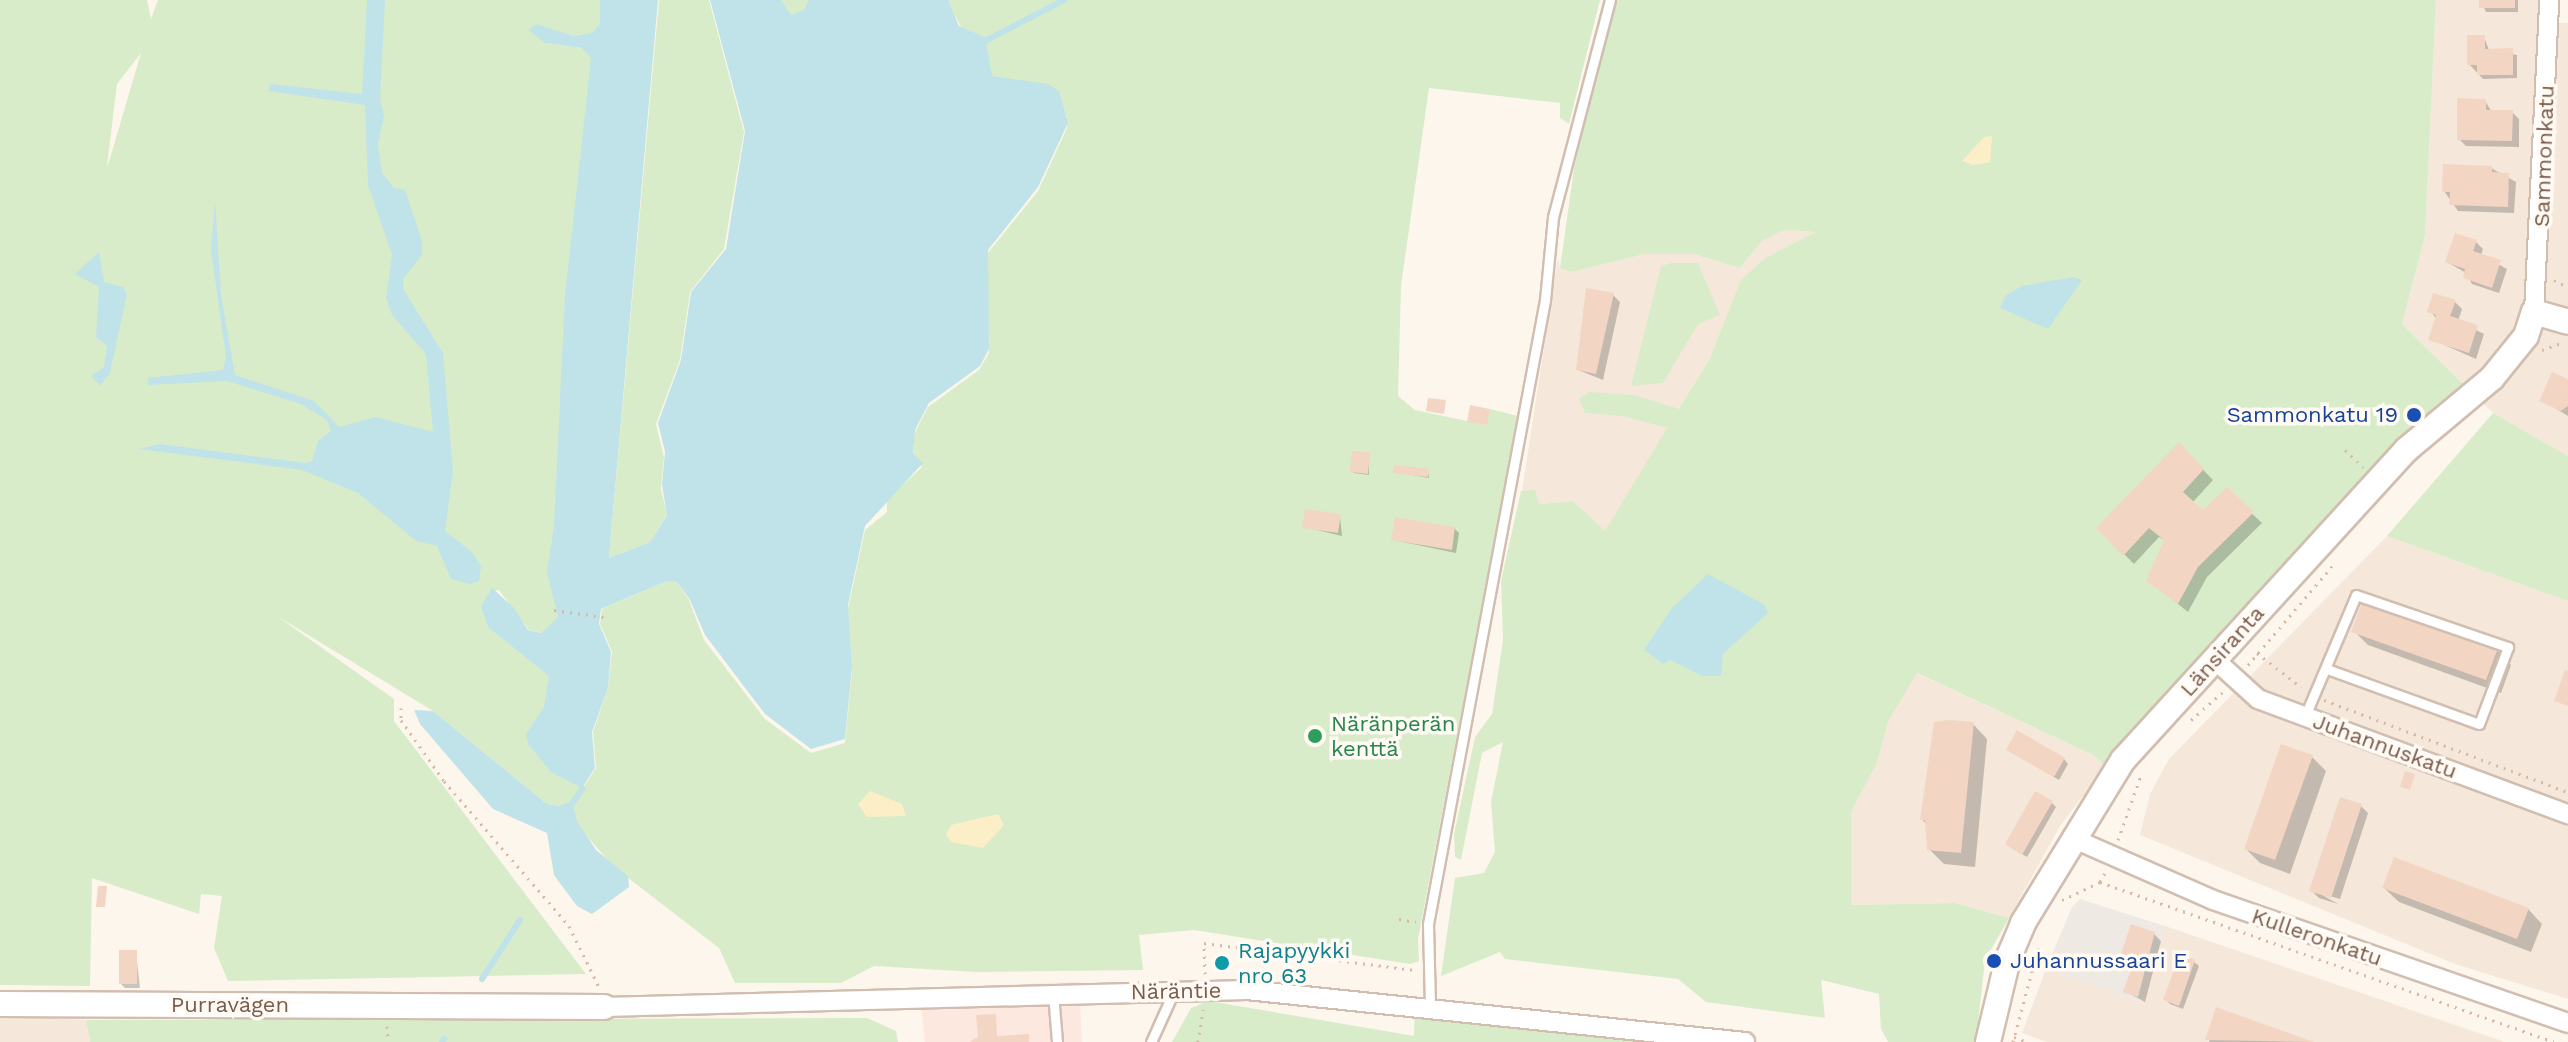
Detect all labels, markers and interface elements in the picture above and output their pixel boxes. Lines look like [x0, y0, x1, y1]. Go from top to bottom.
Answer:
street label: Sammonkatu [2528, 85, 2560, 227]
place label: Sammonkatu 19 [2226, 402, 2398, 428]
marker: Sammonkatu 19 [2405, 406, 2423, 424]
street label: Länsiranta [2174, 600, 2270, 702]
street label: Juhannuskatu [2309, 708, 2461, 784]
place label: Näränperän kenttä [1331, 710, 1455, 762]
marker: Näränperän kenttä [1306, 727, 1324, 745]
street label: Kulleronkatu [2248, 902, 2386, 972]
place label: Rajapyykki nro 63 [1238, 937, 1350, 988]
place label: Juhannussaari E [2010, 948, 2187, 974]
marker: Juhannussaari E [1985, 952, 2003, 970]
marker: Rajapyykki nro 63 [1213, 954, 1231, 972]
street label: Näräntie [1130, 977, 1222, 1005]
street label: Purravägen [171, 992, 289, 1018]

